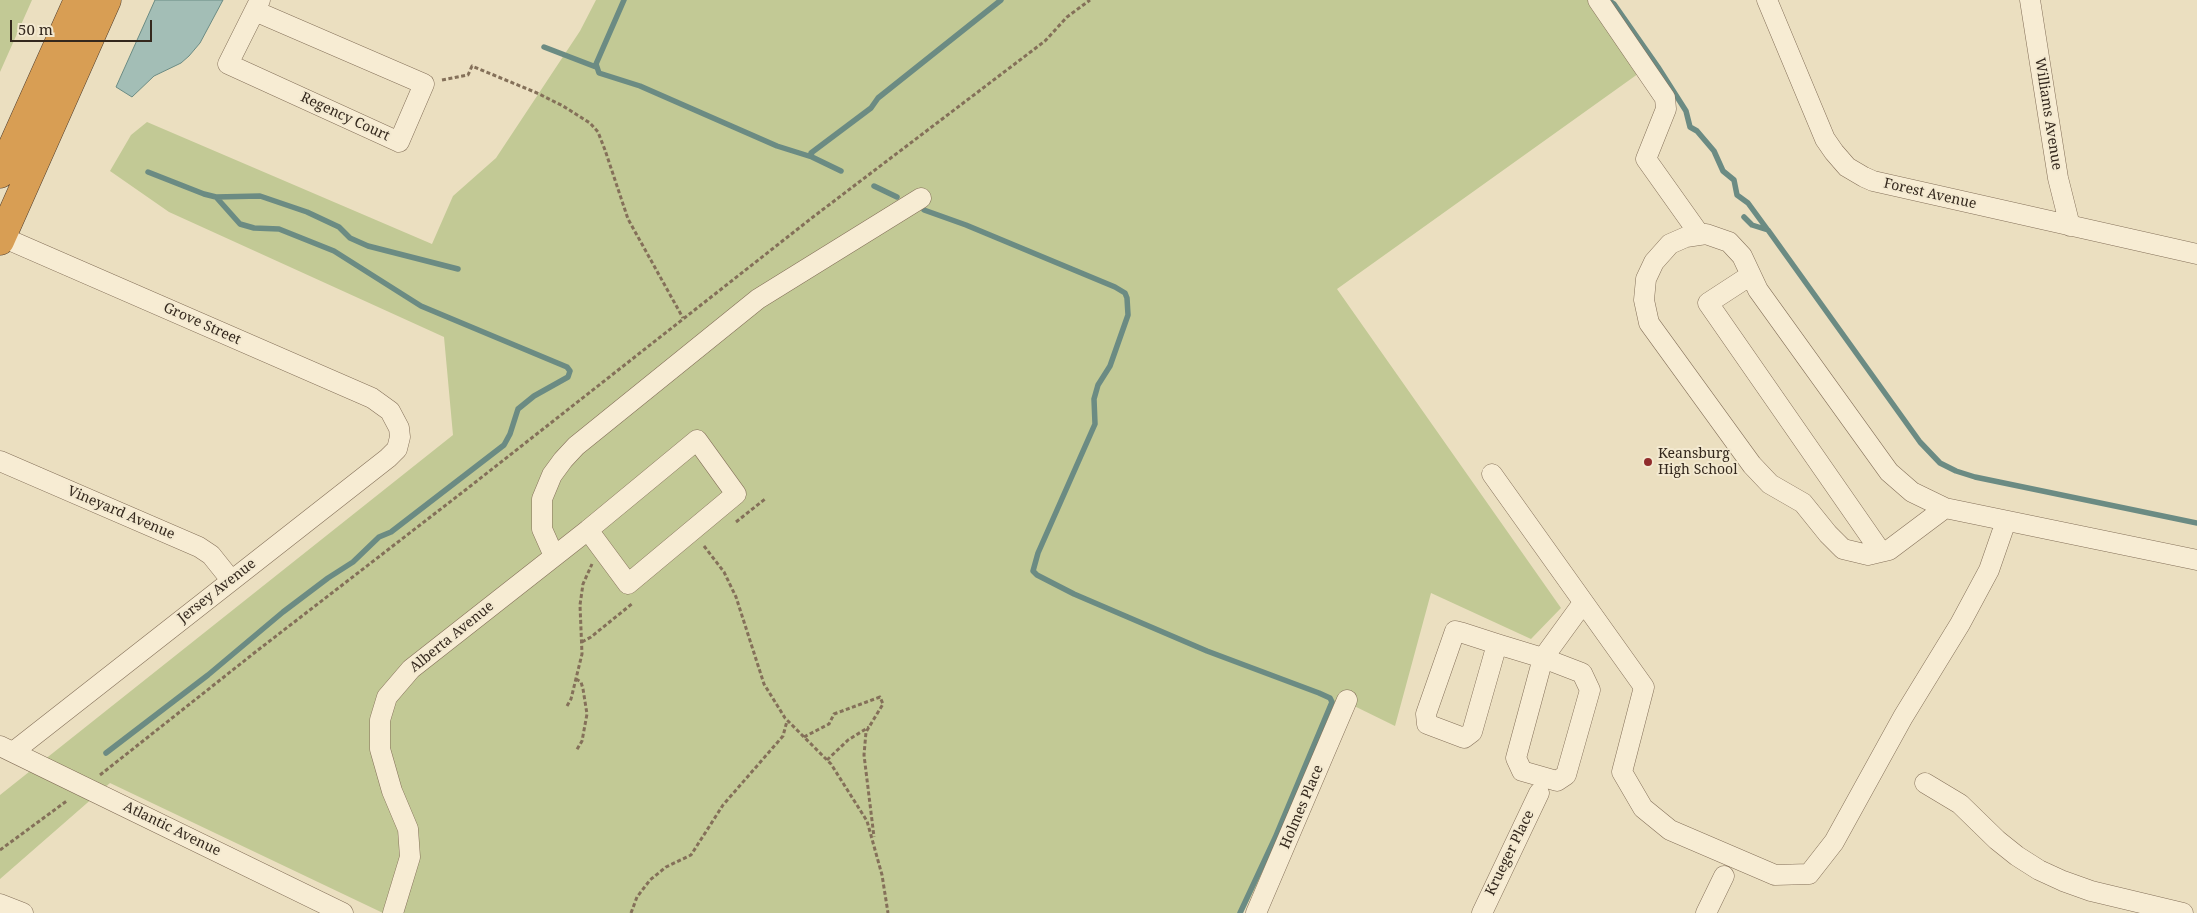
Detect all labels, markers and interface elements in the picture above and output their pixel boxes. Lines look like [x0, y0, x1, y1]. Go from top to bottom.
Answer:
scale bar [12, 10, 155, 42]
text: 50 m [18, 19, 53, 39]
street label: Williams Avenue [2031, 57, 2065, 171]
street label: Regency Court [298, 89, 392, 145]
street label: Forest Avenue [1882, 175, 1978, 213]
street label: Grove Street [161, 299, 243, 349]
place label: Keansburg High School [1658, 446, 1738, 478]
marker: Keansburg High School [1642, 456, 1654, 468]
street label: Vineyard Avenue [65, 483, 177, 543]
street label: Jersey Avenue [175, 555, 259, 627]
street label: Alberta Avenue [407, 598, 497, 676]
street label: Holmes Place [1277, 763, 1327, 851]
street label: Atlantic Avenue [121, 798, 223, 860]
street label: Krueger Place [1482, 807, 1538, 899]

